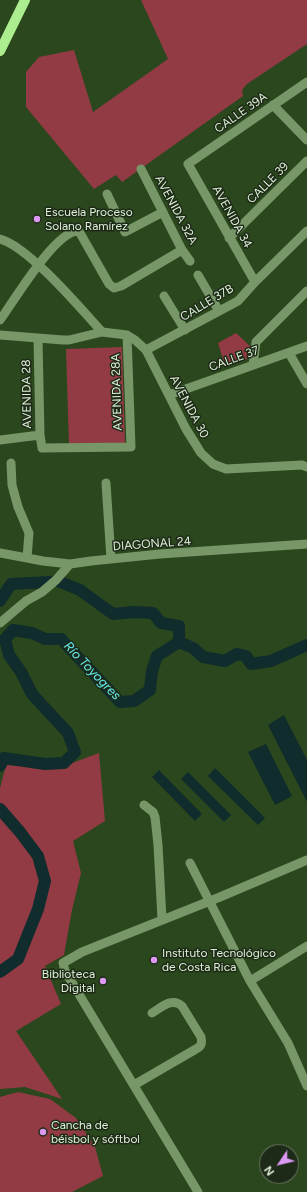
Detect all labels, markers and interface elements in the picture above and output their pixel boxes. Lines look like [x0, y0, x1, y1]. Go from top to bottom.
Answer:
street label: CALLE 39A [212, 90, 270, 136]
street label: CALLE 39 [244, 159, 292, 207]
street label: AVENIDA 32A [152, 173, 200, 247]
street label: AVENIDA 34 [209, 183, 255, 251]
place label: Escuela Proceso Solano Ramírez [45, 205, 133, 233]
marker: Escuela Proceso Solano Ramírez [32, 214, 42, 224]
street label: CALLE 37B [178, 281, 236, 325]
street label: CALLE 37 [207, 343, 261, 375]
street label: AVENIDA 28A [108, 353, 126, 431]
street label: AVENIDA 28 [19, 359, 35, 429]
street label: AVENIDA 30 [166, 373, 212, 441]
street label: DIAGONAL 24 [112, 534, 192, 554]
water label: Río Toyogres [60, 639, 124, 703]
place label: Instituto Tecnológico de Costa Rica [162, 946, 276, 974]
marker: Instituto Tecnológico de Costa Rica [149, 955, 159, 965]
place label: Biblioteca Digital [42, 967, 95, 995]
marker: Biblioteca Digital [98, 976, 108, 986]
place label: Cancha de béisbol y sóftbol [51, 1118, 140, 1146]
marker: Cancha de béisbol y sóftbol [38, 1127, 48, 1137]
north arrow [259, 1144, 299, 1184]
text: N [262, 1163, 277, 1178]

